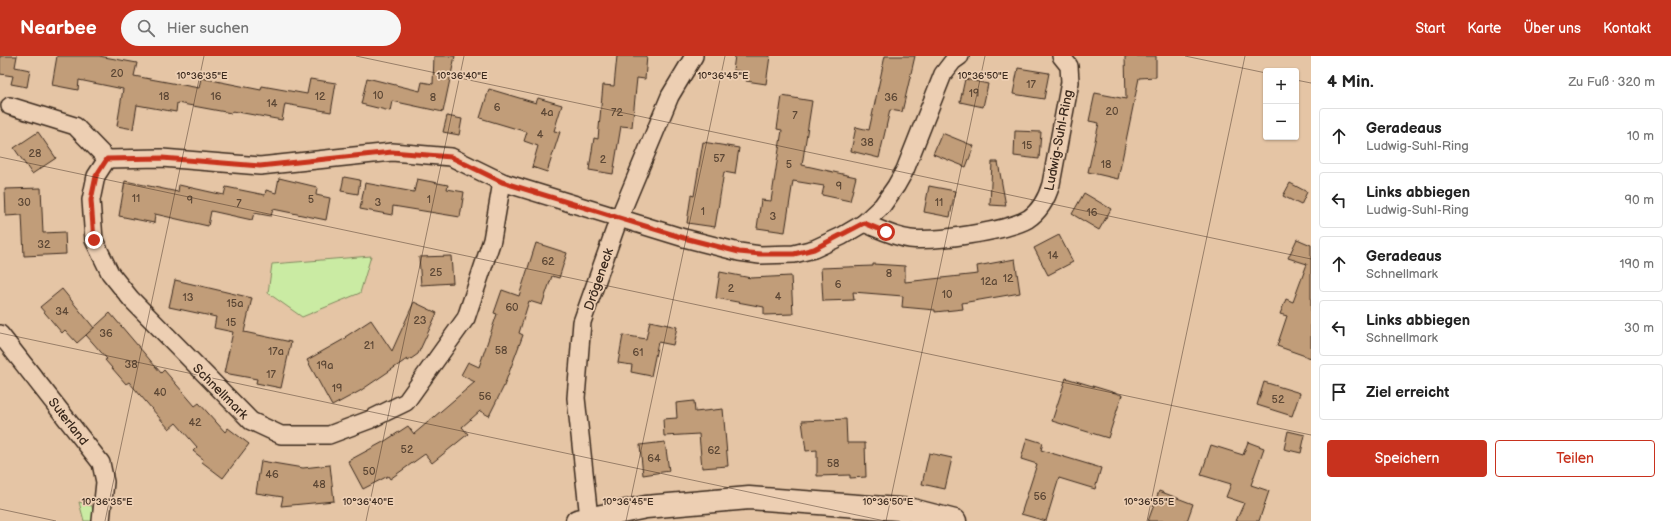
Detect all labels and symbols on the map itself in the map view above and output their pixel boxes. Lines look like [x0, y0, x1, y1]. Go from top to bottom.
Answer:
house number: 20 [111, 67, 124, 80]
text: 10°36'35"E [176, 70, 228, 82]
text: 10°36'40"E [436, 70, 488, 82]
text: 10°36'45"E [697, 70, 749, 82]
text: 10°36'50"E [958, 70, 1009, 82]
house number: 17 [1026, 78, 1036, 91]
house number: 19 [969, 87, 979, 100]
street label: Ludwig-Suhl-Ring [1041, 88, 1077, 192]
house number: 10 [373, 89, 384, 102]
house number: 18 [159, 90, 169, 103]
house number: 16 [211, 90, 222, 103]
house number: 12 [315, 90, 326, 103]
house number: 8 [430, 91, 436, 104]
house number: 36 [884, 91, 898, 104]
house number: 14 [267, 97, 278, 110]
house number: 6 [494, 101, 501, 114]
house number: 20 [1106, 105, 1119, 118]
house number: 4a [541, 106, 553, 119]
house number: 72 [611, 106, 623, 119]
house number: 7 [792, 109, 798, 122]
house number: 4 [537, 128, 544, 141]
house number: 38 [860, 136, 874, 149]
house number: 15 [1022, 139, 1032, 152]
house number: 28 [29, 147, 41, 160]
house number: 57 [713, 152, 725, 165]
house number: 2 [600, 153, 607, 166]
house number: 5 [786, 158, 792, 171]
house number: 18 [1101, 158, 1111, 171]
house number: 9 [836, 180, 842, 193]
house number: 11 [132, 192, 140, 205]
house number: 5 [308, 193, 314, 206]
house number: 1 [427, 193, 431, 206]
house number: 9 [187, 194, 193, 207]
house number: 30 [17, 196, 31, 209]
house number: 3 [375, 196, 382, 209]
house number: 11 [935, 196, 943, 209]
house number: 7 [236, 197, 242, 210]
house number: 1 [701, 205, 705, 218]
house number: 16 [1087, 206, 1098, 219]
house number: 3 [770, 210, 777, 223]
route start [877, 223, 895, 241]
route end [85, 231, 103, 249]
house number: 32 [37, 238, 51, 251]
street label: Drögeneck [581, 245, 617, 313]
house number: 14 [1048, 249, 1059, 262]
house number: 62 [541, 255, 555, 268]
house number: 25 [430, 266, 442, 279]
house number: 8 [886, 267, 892, 280]
house number: 12 [1003, 272, 1014, 285]
house number: 12a [981, 275, 997, 288]
house number: 6 [835, 278, 842, 291]
house number: 2 [728, 282, 735, 295]
house number: 10 [942, 288, 953, 301]
house number: 4 [775, 290, 782, 303]
house number: 13 [182, 291, 194, 304]
house number: 15a [227, 297, 243, 310]
house number: 60 [505, 301, 519, 314]
house number: 34 [55, 305, 69, 318]
house number: 23 [413, 314, 427, 327]
house number: 15 [226, 316, 236, 329]
house number: 36 [99, 327, 113, 340]
house number: 21 [364, 339, 374, 352]
house number: 58 [495, 344, 507, 357]
house number: 17a [268, 345, 284, 358]
house number: 61 [633, 346, 643, 359]
house number: 38 [124, 358, 138, 371]
house number: 19a [317, 359, 333, 372]
street label: Schnellmark [189, 361, 252, 423]
house number: 17 [266, 368, 276, 381]
house number: 19 [332, 382, 342, 395]
house number: 40 [153, 386, 167, 399]
house number: 56 [478, 390, 492, 403]
house number: 52 [1272, 393, 1285, 406]
street label: Suterland [45, 395, 92, 449]
house number: 42 [188, 416, 202, 429]
house number: 52 [401, 443, 414, 456]
house number: 62 [707, 444, 721, 457]
house number: 64 [647, 452, 661, 465]
house number: 58 [827, 457, 839, 470]
house number: 50 [363, 465, 376, 478]
house number: 46 [265, 468, 279, 481]
house number: 48 [312, 478, 326, 491]
house number: 56 [1033, 490, 1047, 503]
text: 10°36'35"E [81, 496, 133, 508]
text: 10°36'40"E [342, 496, 394, 508]
text: 10°36'45"E [602, 496, 654, 508]
text: 10°36'50"E [863, 496, 914, 508]
text: 10°36'55"E [1124, 496, 1175, 508]

